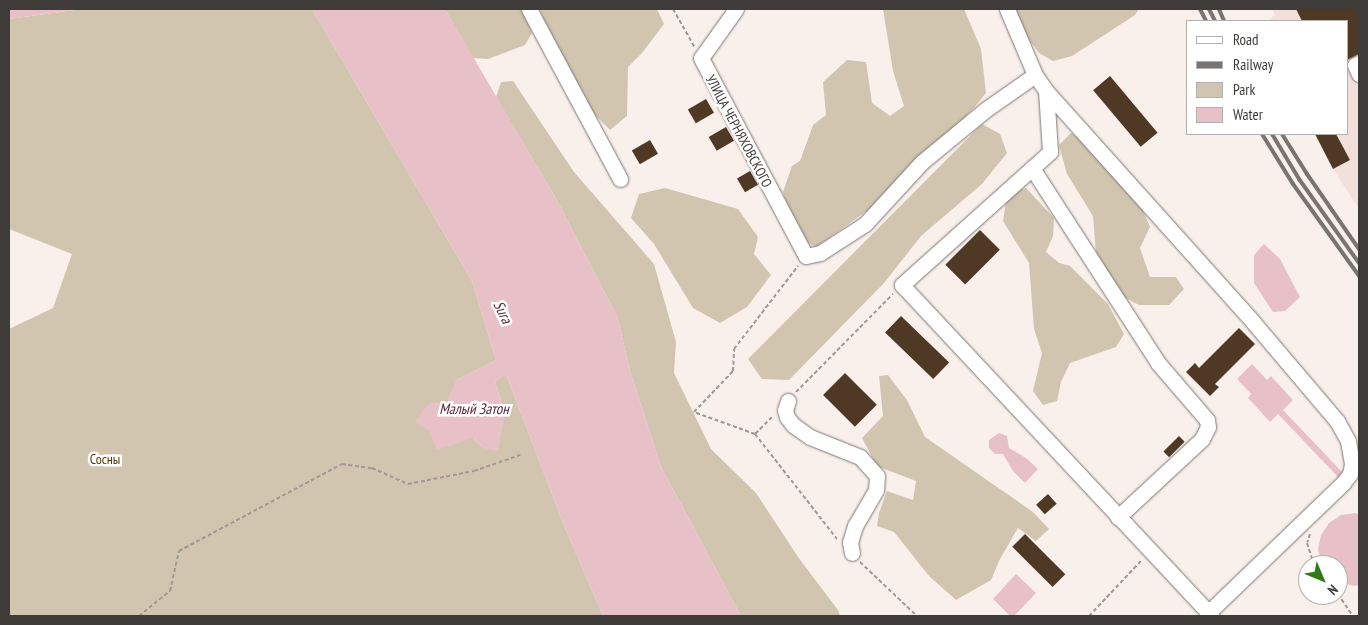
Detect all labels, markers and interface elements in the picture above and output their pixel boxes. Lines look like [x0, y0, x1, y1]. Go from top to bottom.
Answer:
legend [1186, 20, 1348, 135]
text: Road [1233, 30, 1259, 49]
text: Railway [1233, 55, 1273, 74]
street label: УЛИЦА ЧЕРНЯХОВСКОГО [702, 72, 776, 190]
text: Park [1233, 80, 1255, 99]
text: Water [1233, 105, 1263, 124]
water label: Sura [490, 298, 516, 326]
water label: Малый Затон [439, 400, 509, 418]
park label: Сосны [90, 451, 120, 467]
north arrow [1298, 555, 1348, 605]
text: N [1324, 581, 1342, 599]

